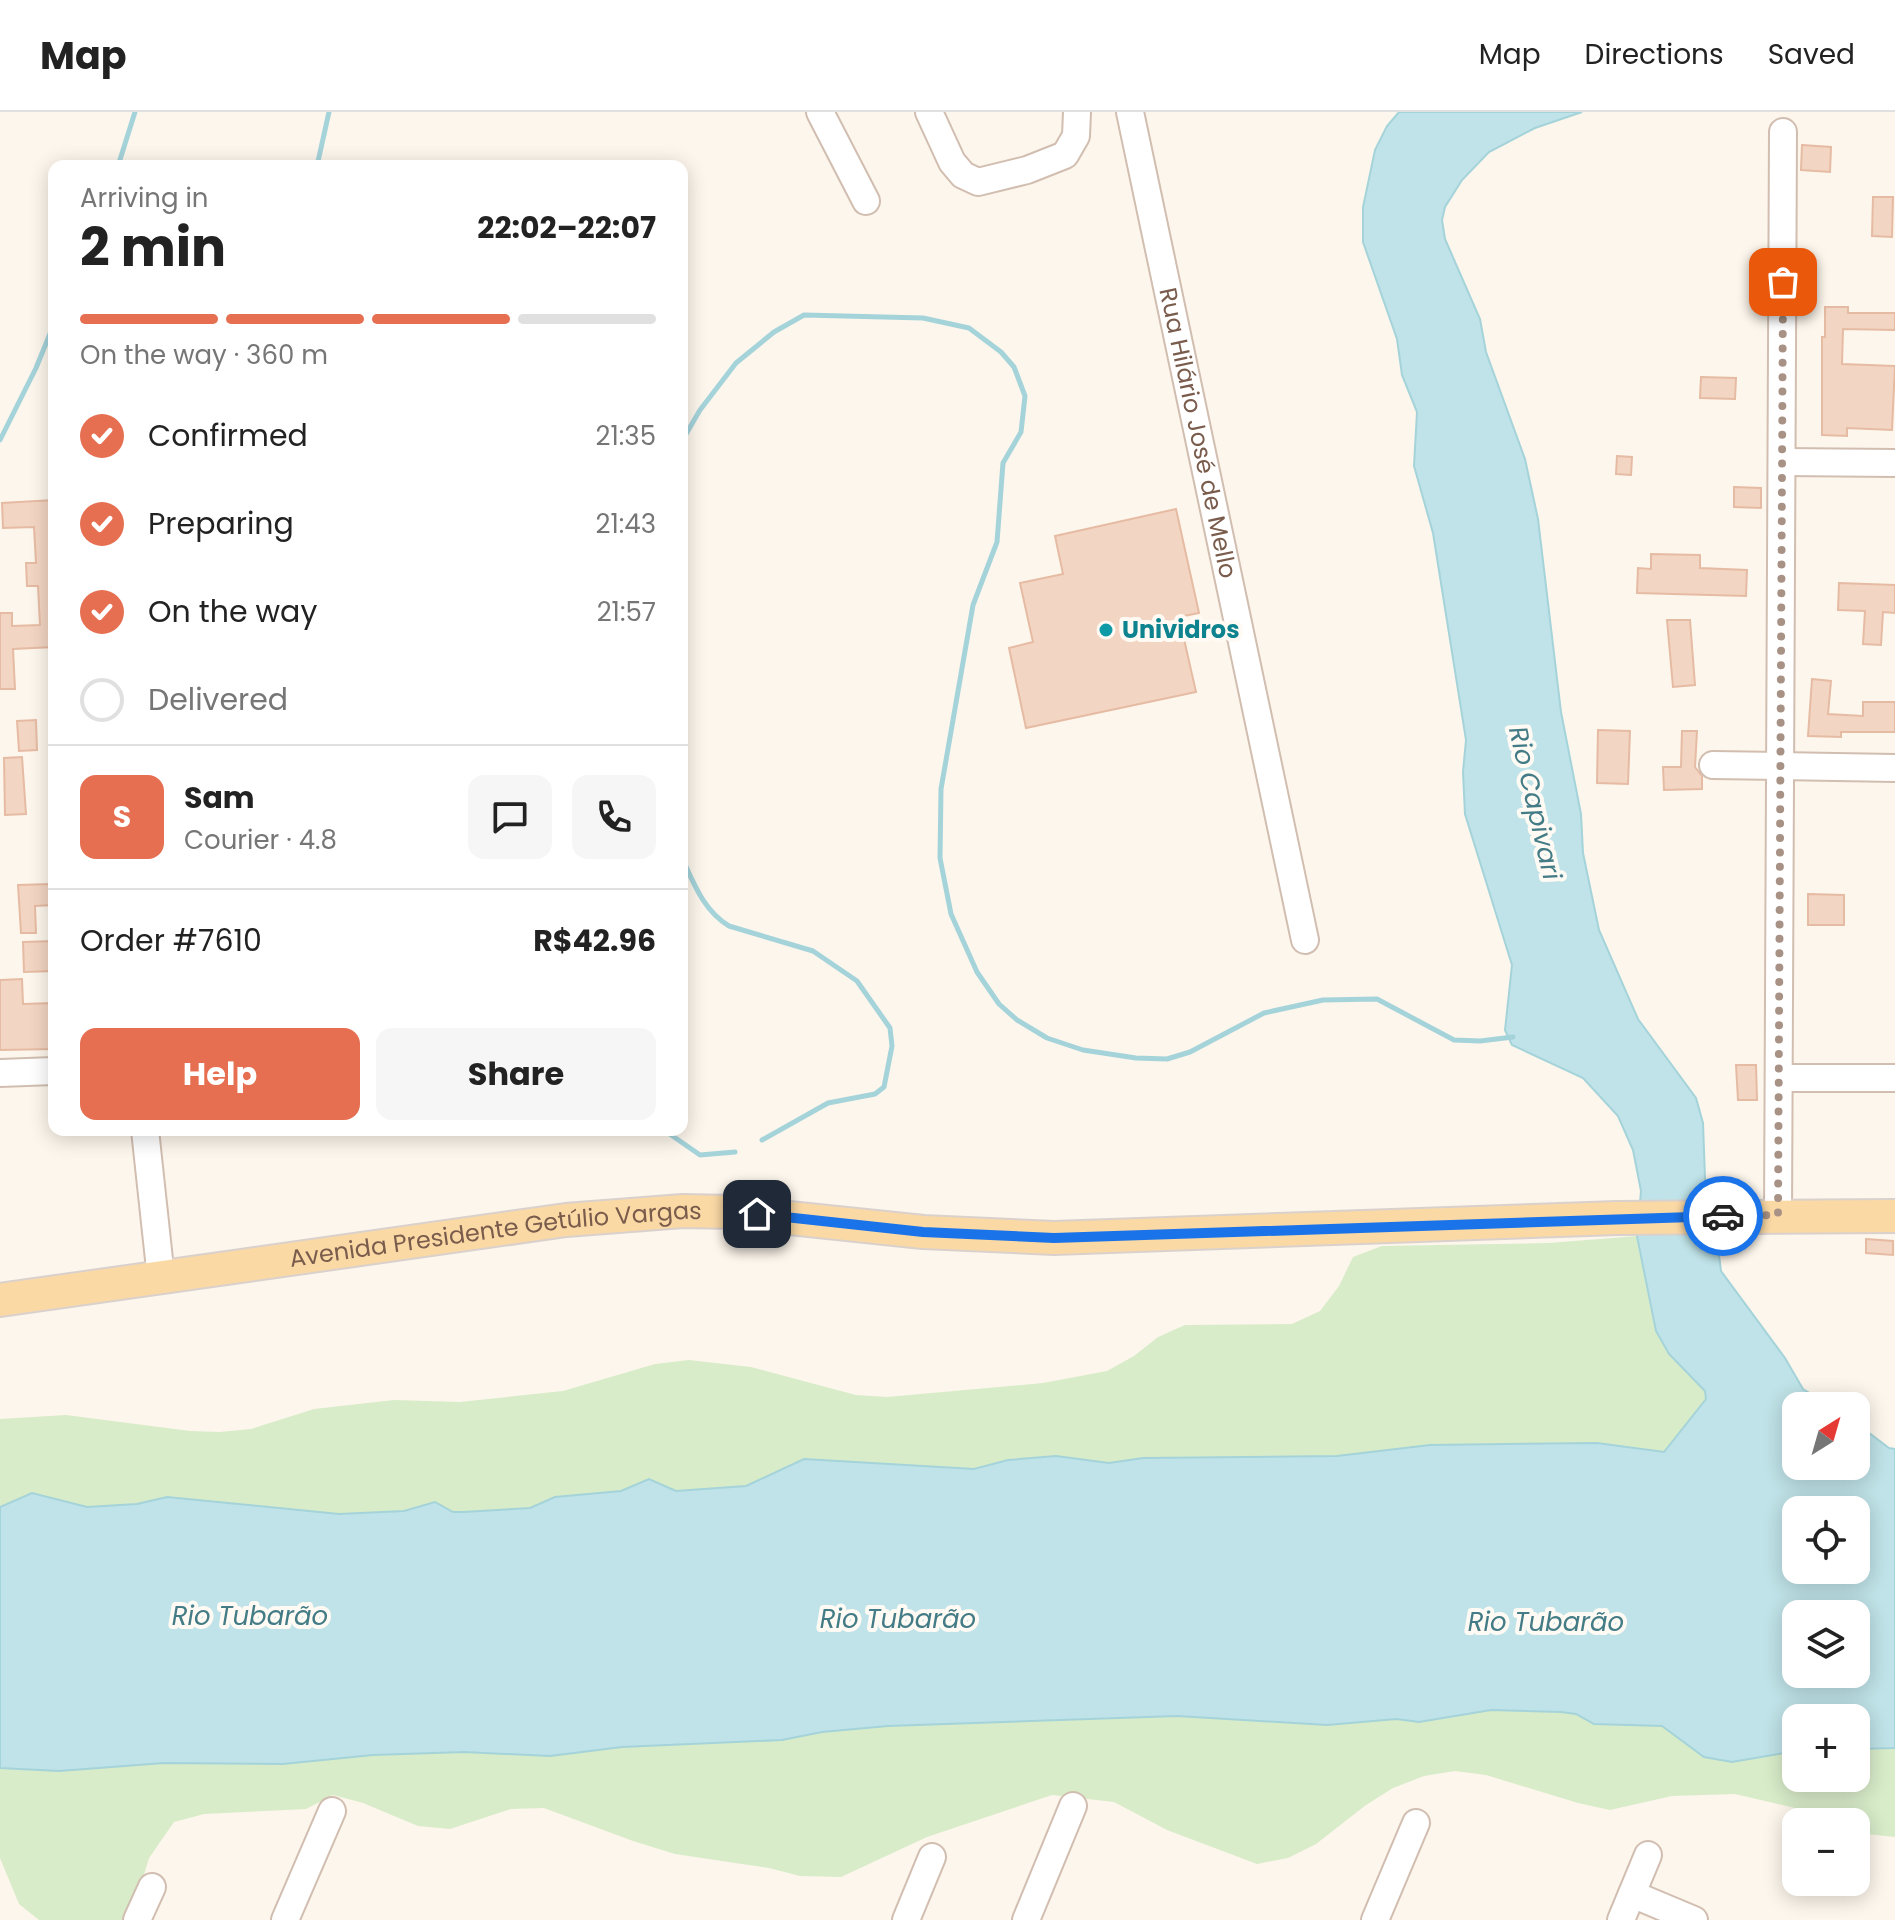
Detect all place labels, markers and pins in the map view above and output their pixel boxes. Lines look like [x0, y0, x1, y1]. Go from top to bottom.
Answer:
pin [1749, 248, 1817, 316]
place label: Unividros [1122, 613, 1240, 646]
marker: Unividros [1097, 621, 1115, 639]
pin [723, 1180, 791, 1248]

